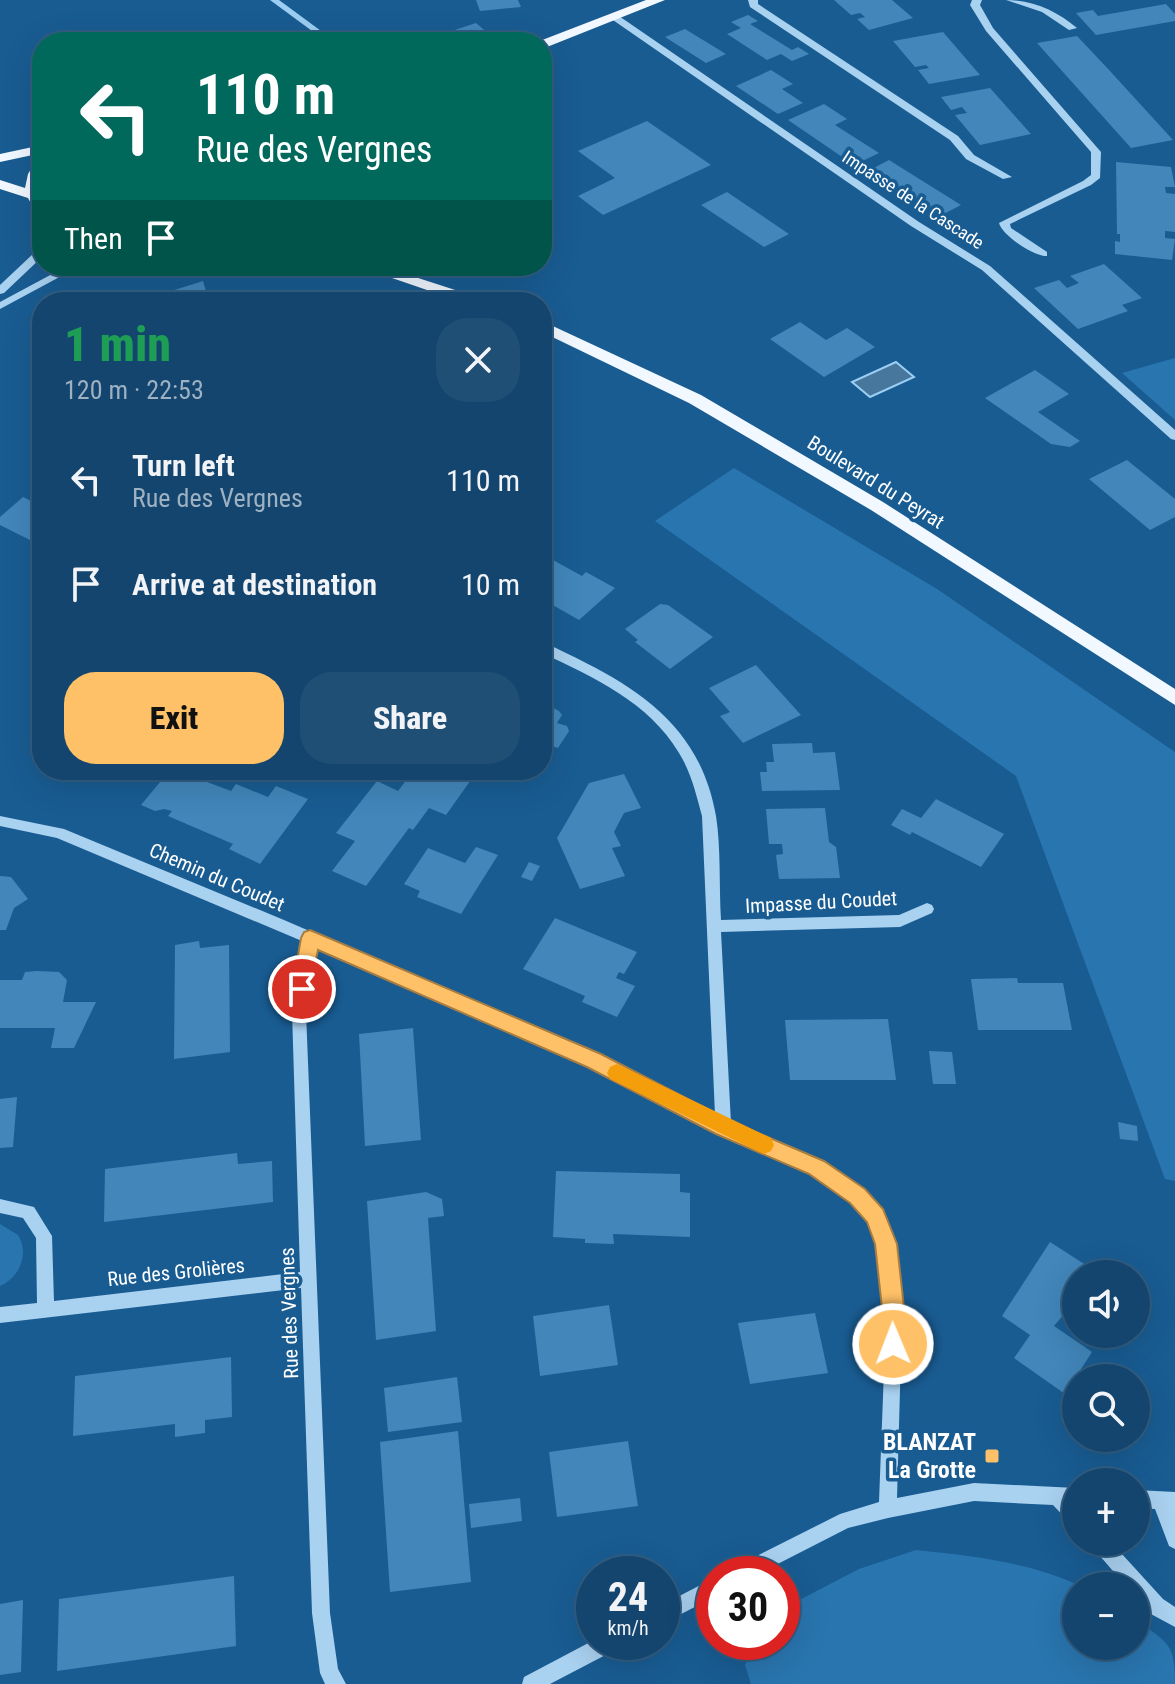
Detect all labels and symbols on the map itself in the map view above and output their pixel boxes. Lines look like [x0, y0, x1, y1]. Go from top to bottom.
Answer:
street label: Impasse de la Cascade [839, 146, 988, 253]
street label: Boulevard du Peyrat [803, 430, 949, 534]
street label: Chemin du Coudet [146, 838, 288, 916]
street label: Impasse du Coudet [744, 886, 898, 918]
pin [268, 955, 336, 1023]
street label: Rue des Vergnes [275, 1247, 303, 1379]
street label: Rue des Grolières [106, 1253, 246, 1291]
position arrow [851, 1302, 935, 1386]
place label: BLANZAT La Grotte [883, 1428, 976, 1484]
marker: BLANZAT La Grotte [983, 1447, 1001, 1465]
speed limit sign: 30 [696, 1556, 800, 1660]

